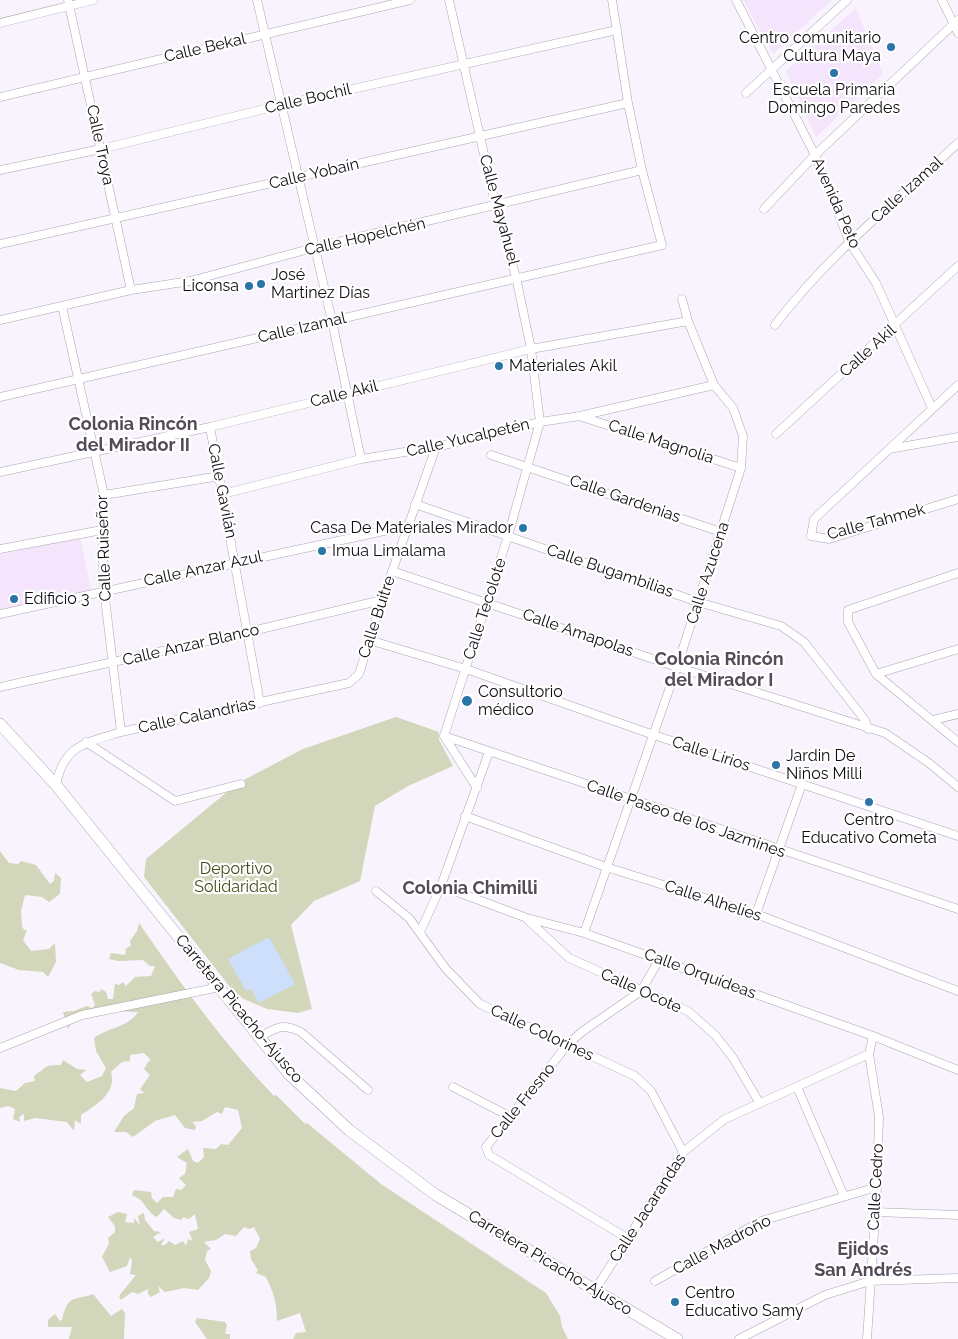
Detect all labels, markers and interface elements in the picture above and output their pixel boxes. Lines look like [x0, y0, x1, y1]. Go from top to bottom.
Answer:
place label: Centro comunitario Cultura Maya [739, 28, 881, 66]
street label: Calle Bekal [162, 29, 248, 67]
marker: Centro comunitario Cultura Maya [885, 41, 897, 53]
marker: Escuela Primaria Domingo Paredes [828, 67, 840, 79]
street label: Calle Bochil [263, 80, 353, 118]
place label: Escuela Primaria Domingo Paredes [768, 80, 900, 118]
street label: Calle Troya [82, 103, 118, 187]
street label: Calle Mayahuel [475, 152, 523, 268]
street label: Calle Izamal [867, 153, 947, 227]
street label: Calle Yobaín [267, 154, 361, 194]
street label: Avenida Peto [807, 155, 865, 251]
street label: Calle Hopelchén [303, 214, 427, 260]
place label: José Martinez Días [271, 265, 370, 303]
place label: Liconsa [182, 276, 239, 296]
marker: José Martinez Días [255, 278, 267, 290]
marker: Liconsa [243, 280, 255, 292]
street label: Calle Izamal [256, 308, 348, 348]
street label: Calle Akil [836, 321, 900, 381]
place label: Materiales Akil [509, 356, 617, 376]
marker: Materiales Akil [493, 360, 505, 372]
street label: Calle Akil [308, 376, 380, 412]
district label: Colonia Rincón del Mirador II [68, 414, 198, 456]
street label: Calle Yucalpetén [405, 414, 531, 462]
street label: Calle Magnolia [606, 416, 716, 468]
street label: Calle Gavilán [203, 442, 241, 540]
street label: Calle Gardenias [567, 471, 683, 527]
street label: Calle Ruiseñor [93, 494, 115, 602]
street label: Calle Tahmek [825, 500, 927, 544]
place label: Casa De Materiales Mirador [310, 518, 513, 538]
street label: Calle Azucena [682, 520, 734, 626]
marker: Casa De Materiales Mirador [517, 522, 529, 534]
street label: Calle Bugambilias [544, 540, 676, 602]
place label: Imua Limalama [332, 541, 446, 561]
marker: Imua Limalama [316, 545, 328, 557]
street label: Calle Anzar Azul [142, 547, 264, 591]
street label: Calle Tecolote [460, 556, 510, 662]
street label: Calle Buitre [355, 573, 399, 661]
place label: Edificio 3 [24, 589, 89, 609]
marker: Edificio 3 [8, 593, 20, 605]
street label: Calle Amapolas [520, 605, 636, 661]
street label: Calle Anzar Blanco [121, 620, 261, 670]
district label: Colonia Rincón del Mirador I [654, 649, 784, 692]
place label: Consultorio médico [478, 682, 563, 720]
street label: Calle Calandrias [137, 694, 257, 738]
marker: Consultorio médico [460, 694, 474, 708]
street label: Calle Lirios [669, 732, 753, 776]
place label: Jardin De Niños Milli [786, 746, 862, 784]
marker: Jardin De Niños Milli [770, 759, 782, 771]
street label: Calle Paseo de los Jazmines [584, 776, 788, 862]
marker: Centro Educativo Cometa [863, 796, 875, 808]
place label: Centro Educativo Cometa [801, 810, 937, 848]
park label: Deportivo Solidaridad [194, 859, 278, 897]
street label: Calle Alhelíes [662, 876, 764, 926]
district label: Colonia Chimilli [402, 878, 538, 900]
street label: Carretera Picacho-Ajusco [171, 931, 307, 1087]
street label: Calle Orquídeas [641, 945, 759, 1003]
street label: Calle Ocote [598, 965, 684, 1017]
street label: Calle Colorines [487, 1001, 597, 1065]
street label: Calle Fresno [487, 1059, 559, 1143]
street label: Calle Cedro [864, 1143, 888, 1231]
street label: Calle Jacarandas [606, 1150, 690, 1266]
street label: Carretera Picacho-Ajusco [464, 1206, 636, 1320]
street label: Calle Madroño [670, 1211, 774, 1279]
district label: Ejidos San Andrés [814, 1239, 912, 1282]
place label: Centro Educativo Samy [685, 1283, 804, 1321]
marker: Centro Educativo Samy [669, 1296, 681, 1308]

